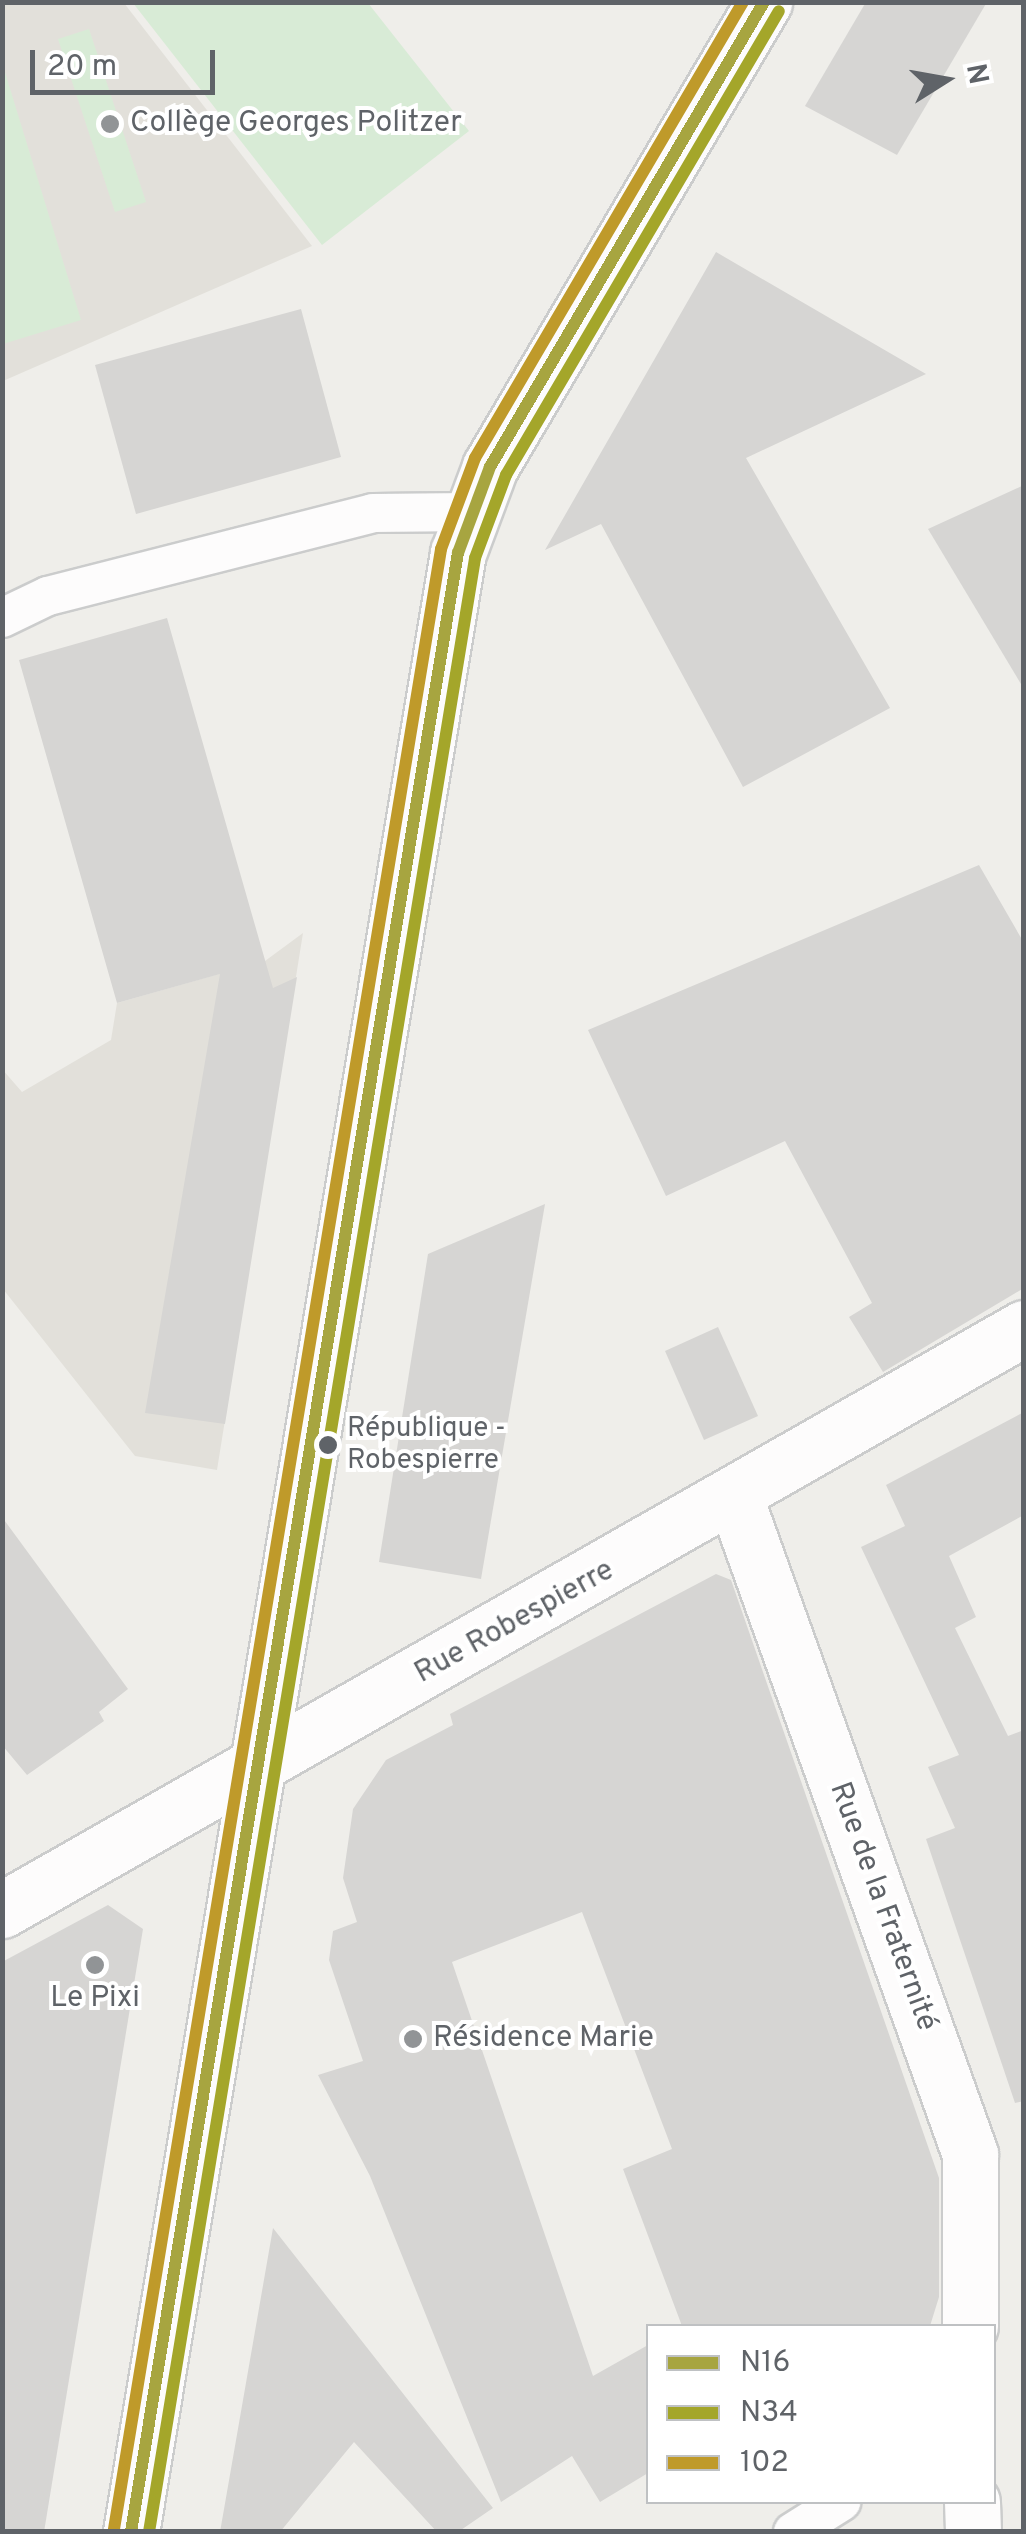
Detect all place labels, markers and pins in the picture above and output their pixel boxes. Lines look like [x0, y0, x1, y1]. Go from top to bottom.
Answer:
place label: Collège Georges Politzer [130, 106, 462, 142]
marker: Collège Georges Politzer [99, 113, 121, 135]
place label: République - Robespierre [347, 1412, 506, 1478]
marker: République - Robespierre [318, 1435, 338, 1455]
marker: Le Pixi [84, 1954, 106, 1976]
place label: Le Pixi [50, 1981, 140, 2017]
place label: Résidence Marie [433, 2021, 654, 2057]
marker: Résidence Marie [402, 2028, 424, 2050]

